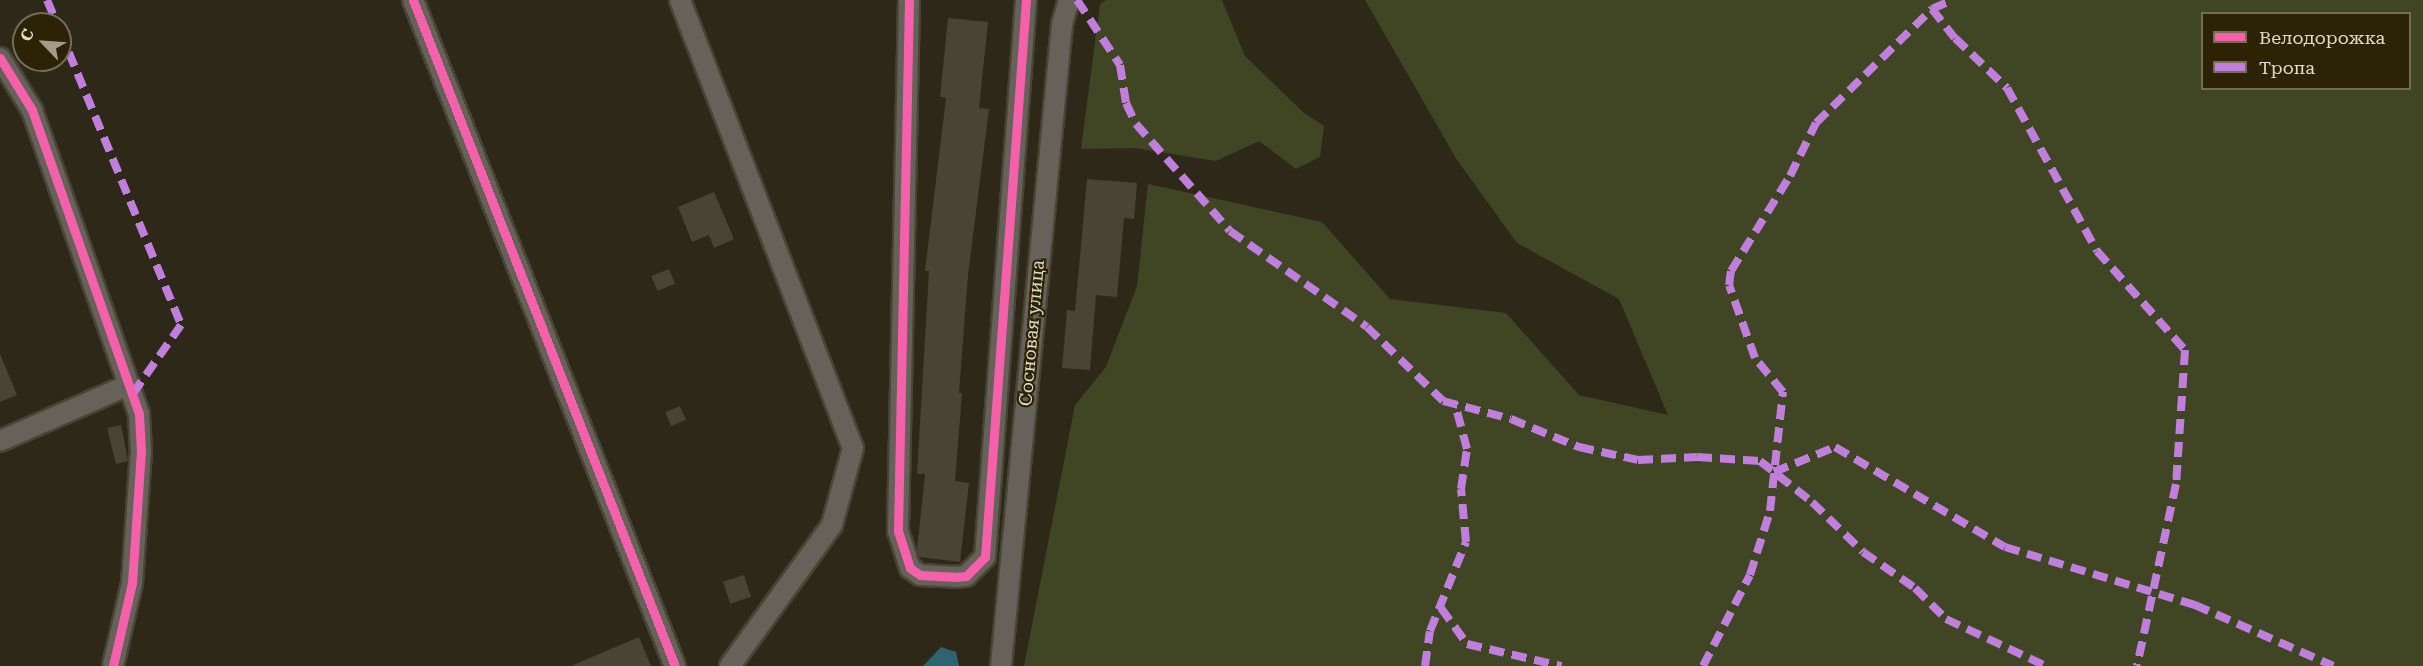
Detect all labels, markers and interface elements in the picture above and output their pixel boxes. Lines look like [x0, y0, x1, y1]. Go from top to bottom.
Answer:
north arrow [12, 12, 72, 72]
legend [2201, 12, 2411, 90]
text: С [16, 26, 38, 44]
text: Велодорожка [2259, 27, 2385, 48]
text: Тропа [2259, 57, 2315, 78]
street label: Сосновая улица [1015, 259, 1049, 407]

